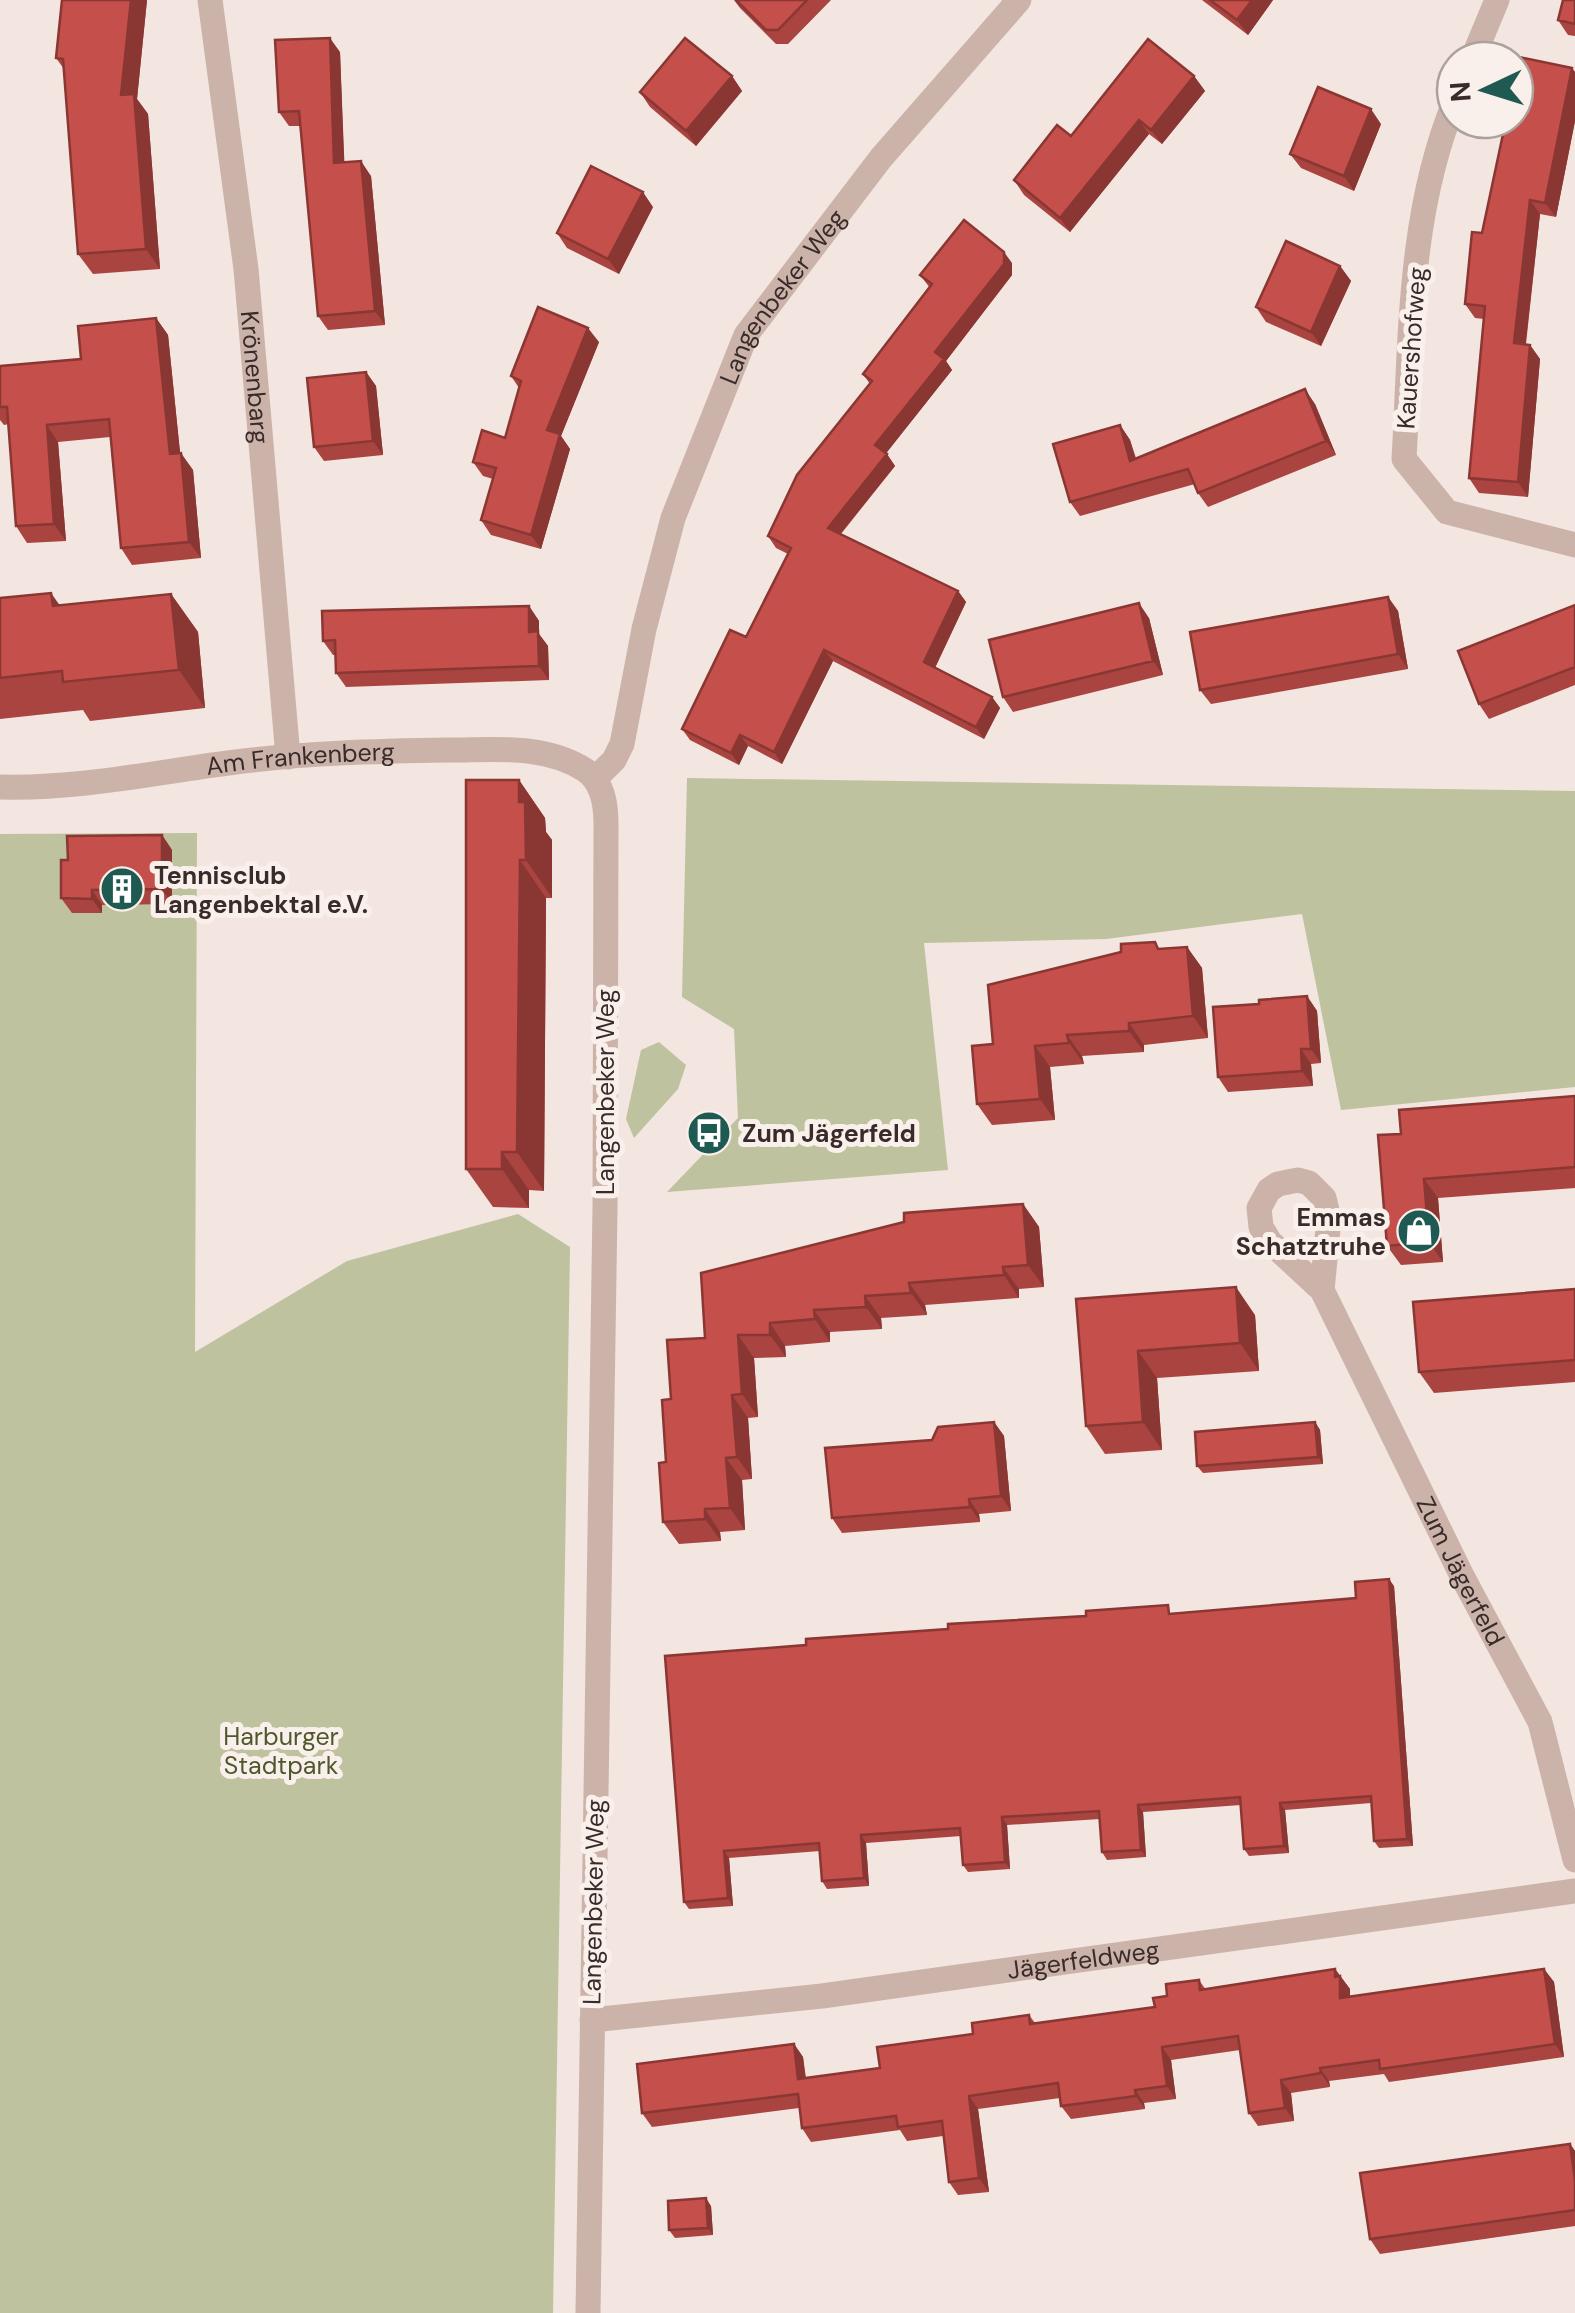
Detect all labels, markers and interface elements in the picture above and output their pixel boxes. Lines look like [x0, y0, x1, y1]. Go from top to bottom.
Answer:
north arrow [1435, 40, 1535, 140]
text: N [1441, 80, 1480, 103]
street label: Langenbeker Weg [712, 203, 853, 389]
street label: Kauershofweg [1389, 266, 1434, 430]
street label: Krönenbarg [233, 309, 277, 445]
street label: Am Frankenberg [204, 735, 395, 783]
place label: Tennisclub Langenbektal e.V. [154, 859, 368, 921]
building icon: Tennisclub Langenbektal e.V. [99, 866, 145, 912]
street label: Langenbeker Weg [589, 989, 622, 1195]
bus stop icon: Zum Jägerfeld [686, 1110, 732, 1156]
place label: Zum Jägerfeld [742, 1117, 916, 1150]
place label: Emmas Schatztruhe [1236, 1201, 1386, 1263]
shop icon: Emmas Schatztruhe [1396, 1208, 1442, 1254]
street label: Zum Jägerfeld [1409, 1491, 1512, 1652]
park label: Harburger Stadtpark [223, 1720, 339, 1782]
street label: Langenbeker Weg [575, 1799, 612, 2005]
street label: Jägerfeldweg [1005, 1933, 1162, 1987]

